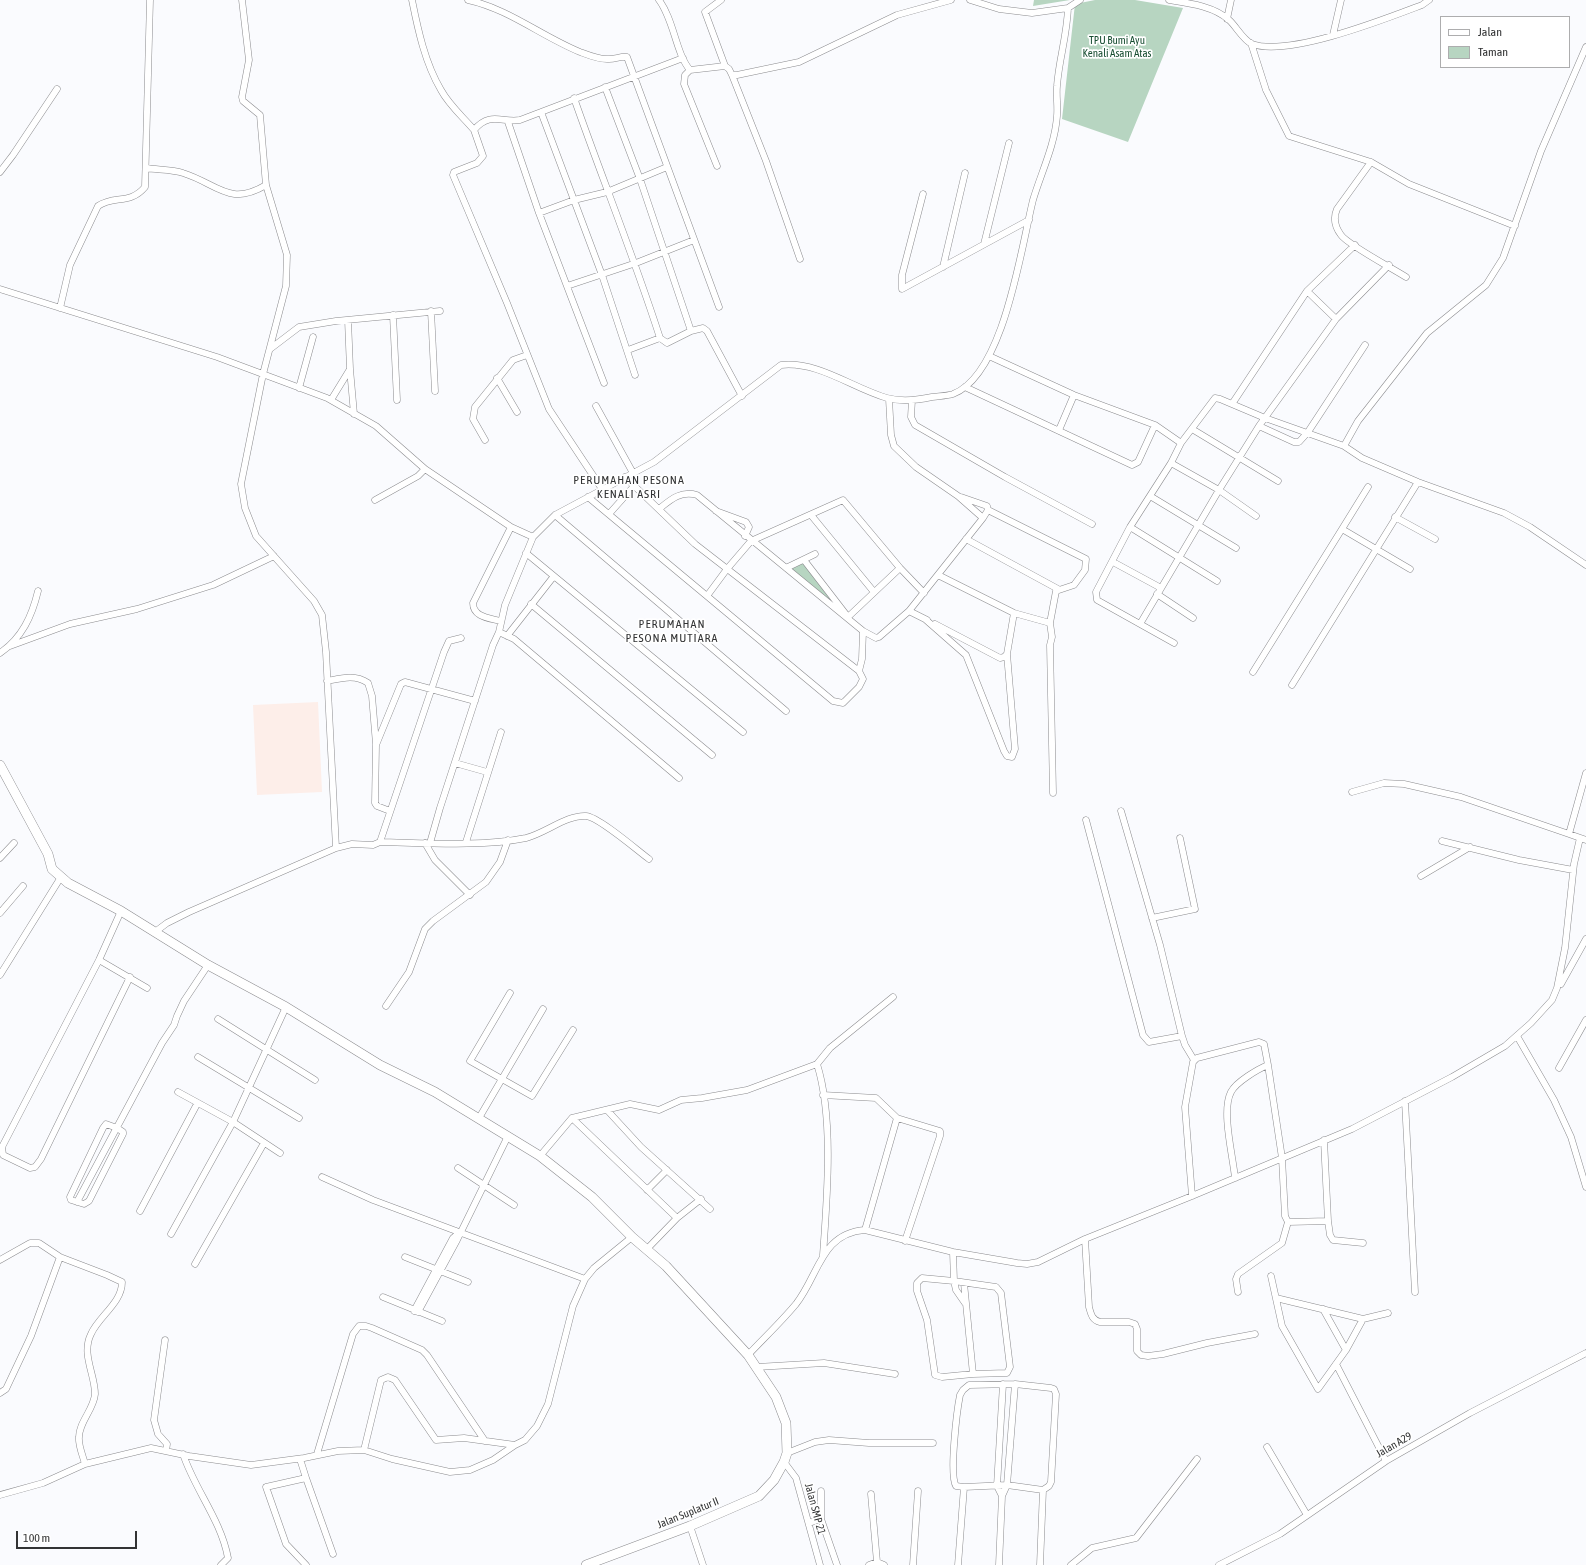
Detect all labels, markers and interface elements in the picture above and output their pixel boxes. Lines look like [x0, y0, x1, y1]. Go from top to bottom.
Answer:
legend [1440, 16, 1570, 68]
text: Jalan [1478, 25, 1502, 39]
park label: TPU Bumi Ayu Kenali Asam Atas [1083, 34, 1151, 60]
text: Taman [1478, 45, 1508, 59]
district label: PERUMAHAN PESONA KENALI ASRI [573, 473, 685, 501]
district label: PERUMAHAN PESONA MUTIARA [626, 617, 718, 645]
street label: Jalan A29 [1374, 1429, 1414, 1461]
street label: Jalan SMP 21 [802, 1482, 828, 1536]
street label: Jalan Suplatur II [655, 1495, 721, 1531]
scale bar [18, 1523, 139, 1549]
text: 100 m [23, 1531, 50, 1545]

